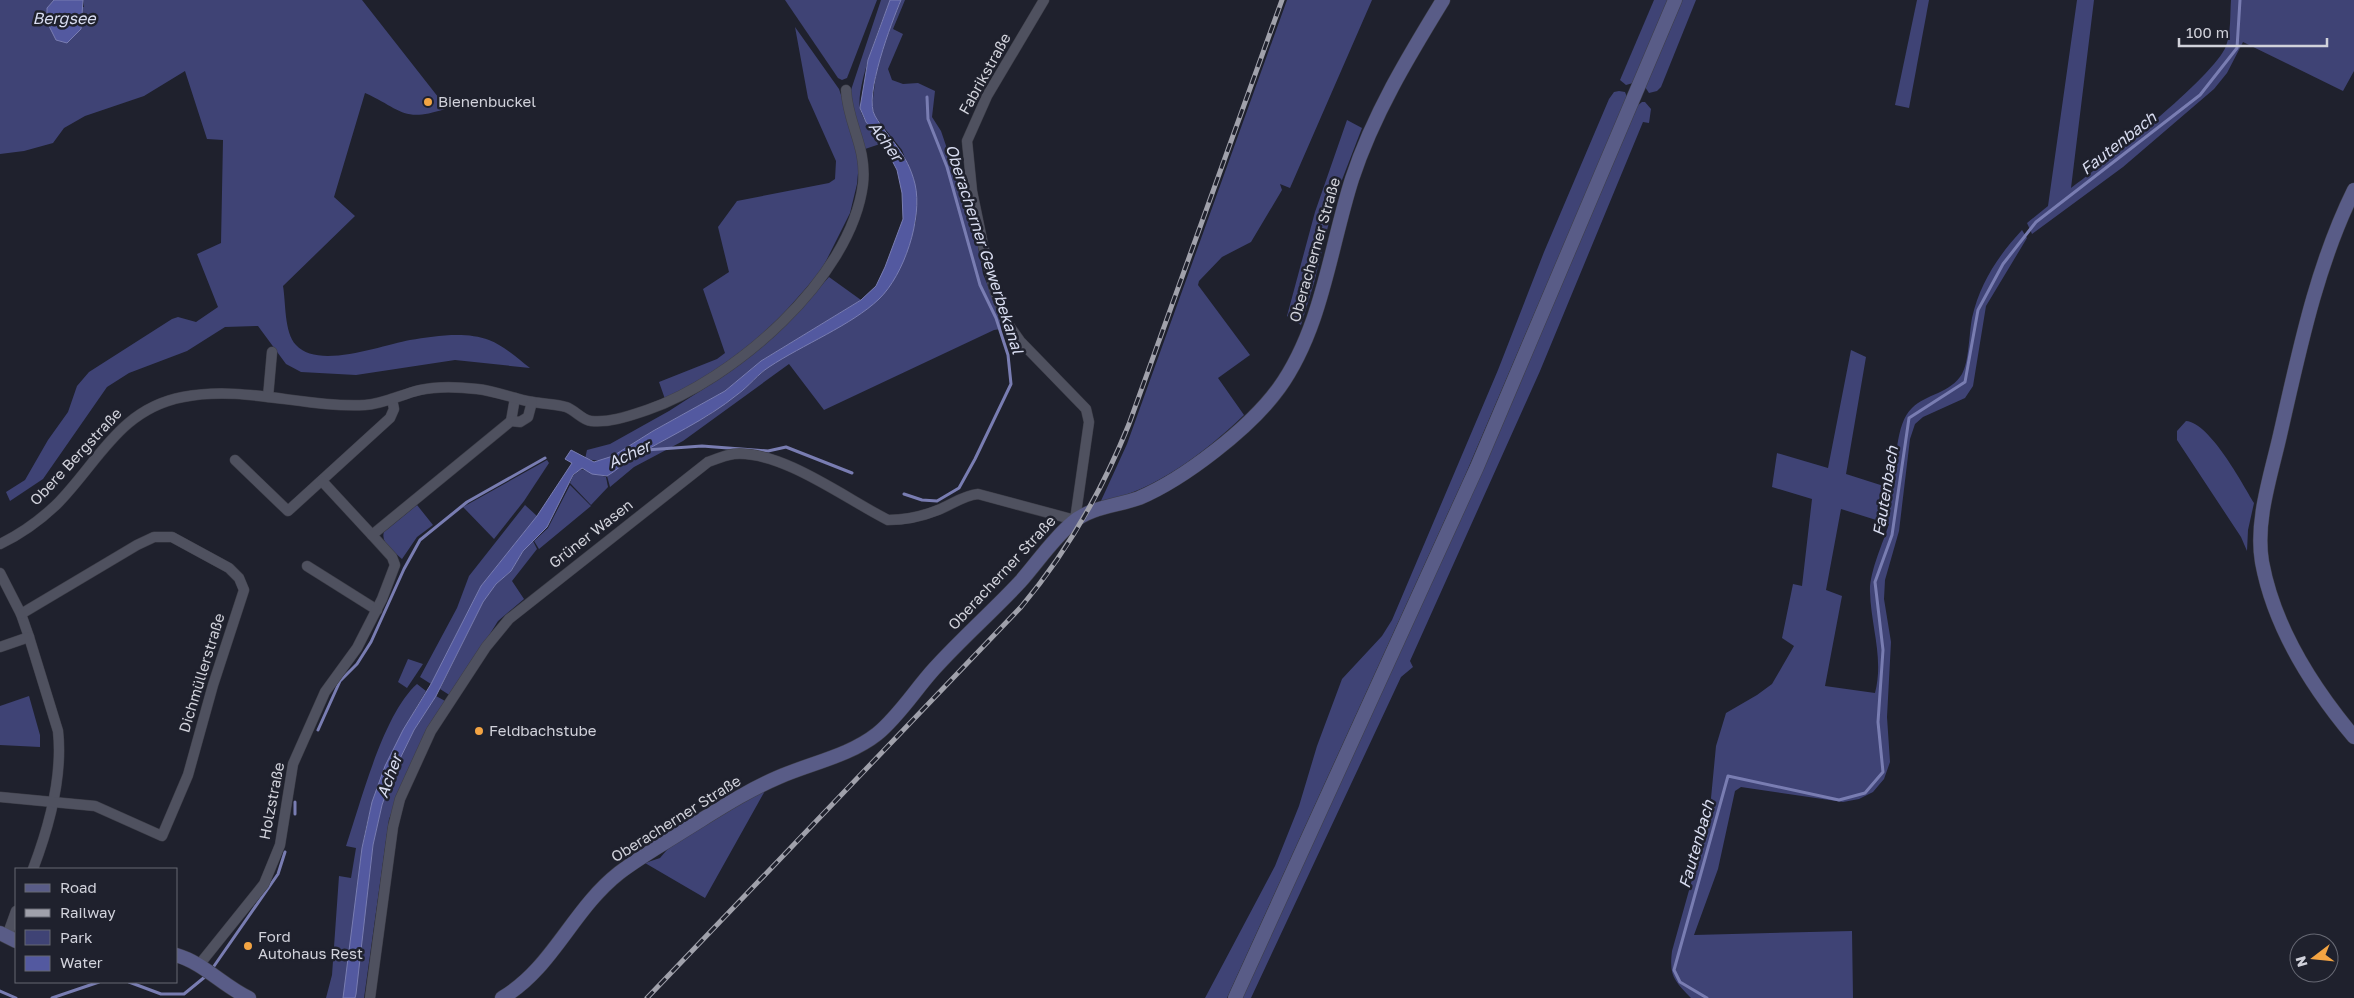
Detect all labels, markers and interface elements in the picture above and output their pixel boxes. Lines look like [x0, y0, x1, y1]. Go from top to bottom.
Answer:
water label: Bergsee [33, 8, 97, 28]
scale bar [2179, 15, 2326, 47]
text: 100 m [2186, 23, 2229, 41]
street label: Fabrikstraße [954, 29, 1014, 117]
place label: Bienenbuckel [438, 92, 536, 110]
marker: Bienenbuckel [422, 96, 434, 108]
water label: Fautenbach [2076, 106, 2161, 179]
water label: Acher [865, 117, 909, 167]
water label: Oberacherner Gewerbekanal [942, 142, 1029, 357]
street label: Oberacherner Straße [1285, 175, 1343, 324]
street label: Obere Bergstraße [26, 404, 125, 509]
water label: Acher [605, 434, 656, 472]
water label: Fautenbach [1868, 443, 1902, 537]
street label: Grüner Wasen [545, 495, 636, 571]
street label: Oberacherner Straße [944, 511, 1059, 633]
street label: Dichmüllerstraße [174, 611, 228, 735]
place label: Feldbachstube [489, 721, 597, 739]
marker: Feldbachstube [473, 725, 485, 737]
water label: Acher [372, 749, 407, 800]
street label: Holzstraße [255, 760, 287, 841]
street label: Oberacherner Straße [607, 771, 744, 865]
water label: Fautenbach [1674, 796, 1718, 890]
legend [15, 868, 178, 983]
text: Road [60, 878, 97, 896]
text: Railway [60, 903, 116, 921]
place label: Ford Autohaus Rest [258, 927, 363, 962]
text: Park [60, 928, 93, 946]
north arrow [2289, 933, 2339, 983]
marker: Ford Autohaus Rest [242, 940, 254, 952]
text: Water [60, 953, 103, 971]
text: N [2291, 954, 2311, 969]

